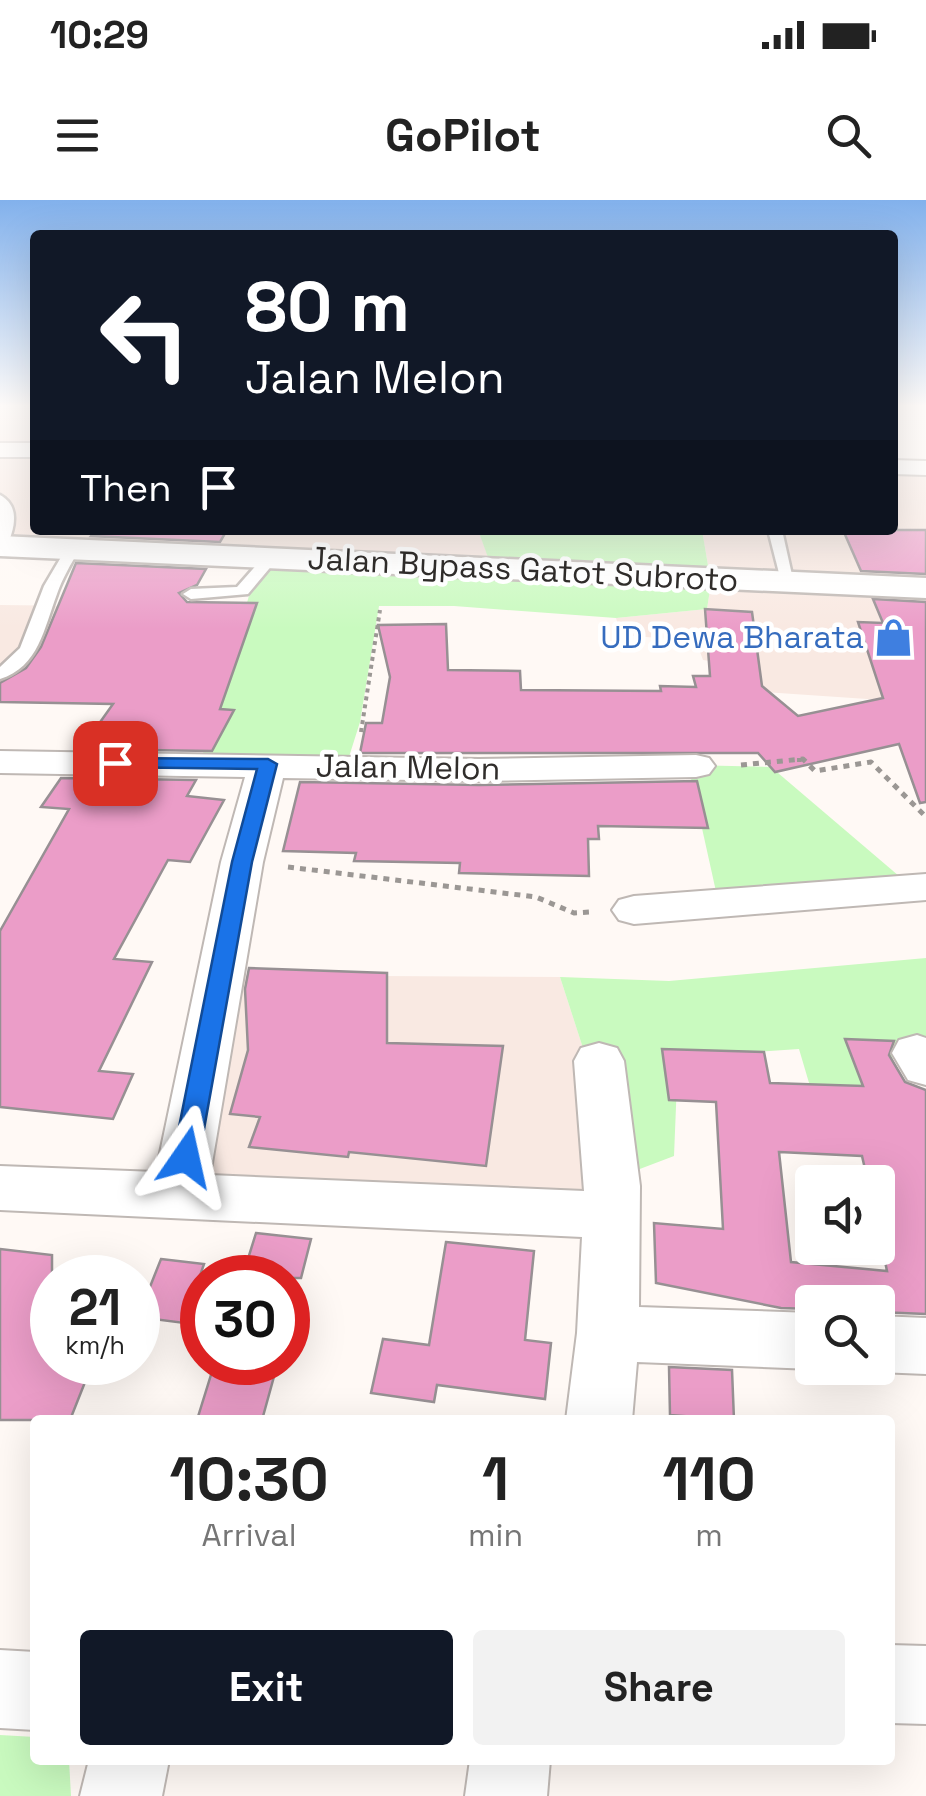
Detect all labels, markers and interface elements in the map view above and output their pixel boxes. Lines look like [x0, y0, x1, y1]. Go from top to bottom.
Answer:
text: 10:29 [50, 11, 149, 59]
text: GoPilot [385, 107, 541, 164]
icon: menu [50, 108, 105, 163]
icon: search [821, 108, 876, 163]
text: 80 m [245, 262, 410, 351]
icon: left [80, 270, 210, 400]
text: Jalan Melon [245, 349, 505, 406]
icon: arrive [191, 460, 246, 515]
text: Then [80, 464, 171, 512]
street label: Jalan Bypass Gatot Subroto [307, 538, 739, 600]
shop icon: UD Dewa Bharata [873, 616, 915, 658]
place label: UD Dewa Bharata [600, 617, 864, 657]
pin [73, 721, 158, 806]
icon: arrive [88, 736, 143, 791]
street label: Jalan Melon [315, 745, 501, 789]
position arrow [134, 1105, 238, 1209]
map controls [795, 1165, 895, 1385]
button: sound [795, 1165, 895, 1265]
speed limit sign: 30 [180, 1255, 310, 1385]
text: 21 [69, 1276, 121, 1340]
button: search [795, 1285, 895, 1385]
text: km/h [65, 1329, 125, 1361]
text: 10:30 [169, 1441, 329, 1518]
text: 1 [482, 1441, 509, 1518]
text: 110 [662, 1441, 756, 1518]
text: Arrival [201, 1515, 297, 1555]
text: min [468, 1515, 523, 1555]
text: m [695, 1515, 723, 1555]
button: Exit [80, 1630, 453, 1745]
button: Share [473, 1630, 845, 1745]

